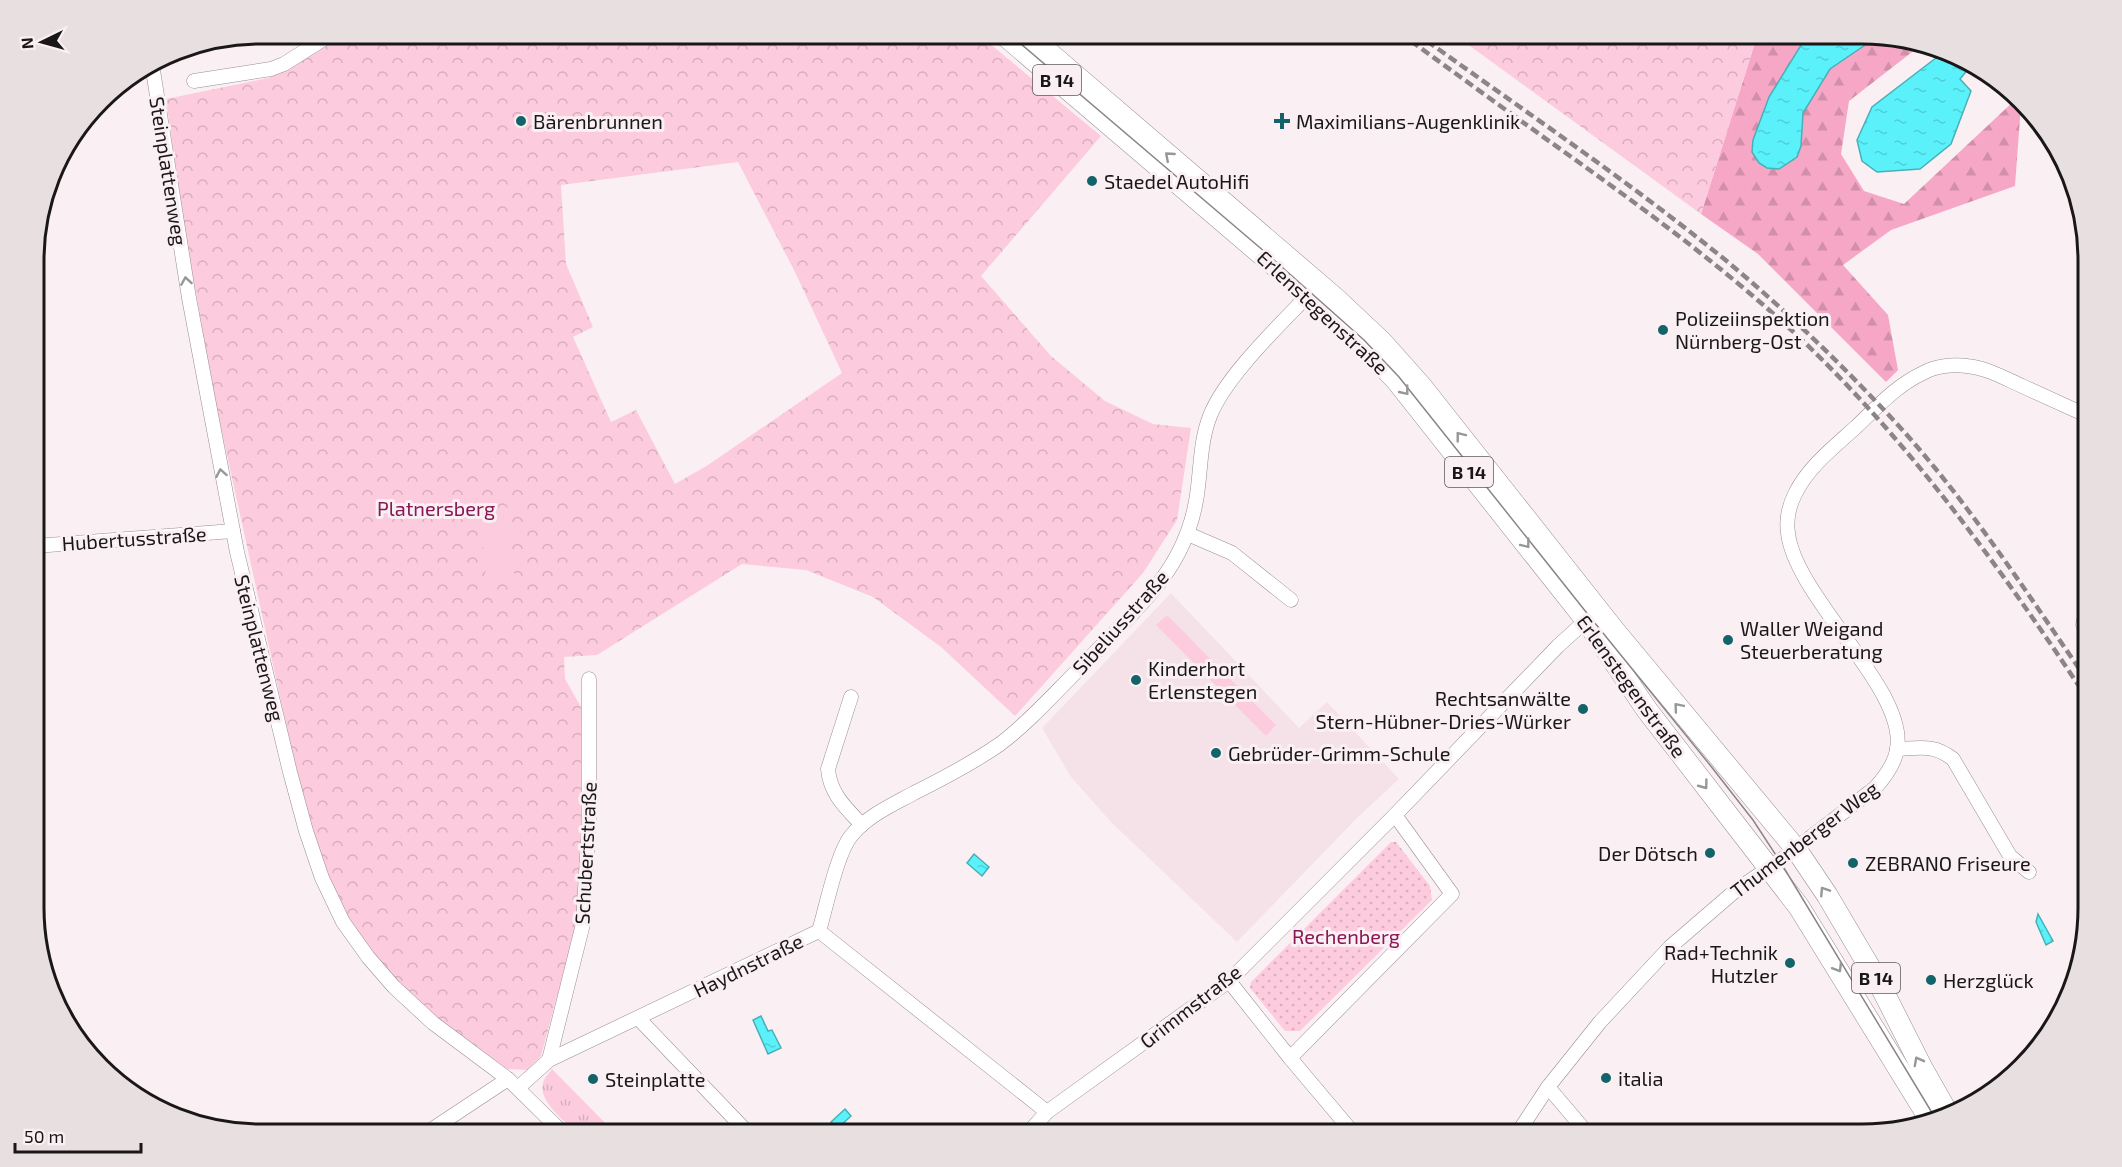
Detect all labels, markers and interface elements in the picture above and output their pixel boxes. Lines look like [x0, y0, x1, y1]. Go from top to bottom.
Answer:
north arrow [12, 12, 72, 72]
text: N [17, 37, 37, 50]
road number: B 14 [1033, 65, 1081, 95]
street label: Steinplattenweg [145, 95, 193, 247]
place label: Bärenbrunnen [533, 109, 663, 133]
place label: Maximilians-Augenklinik [1296, 109, 1520, 133]
marker: Maximilians-Augenklinik [1273, 112, 1291, 130]
marker: Bärenbrunnen [514, 114, 528, 128]
one-way arrow [1165, 152, 1176, 163]
place label: Staedel AutoHifi [1104, 169, 1249, 193]
marker: Staedel AutoHifi [1085, 174, 1099, 188]
street label: Erlenstegenstraße [1252, 245, 1394, 379]
one-way arrow [181, 277, 193, 286]
place label: Polizeiinspektion Nürnberg-Ost [1675, 306, 1830, 353]
marker: Polizeiinspektion Nürnberg-Ost [1656, 323, 1670, 337]
one-way arrow [1397, 384, 1408, 395]
one-way arrow [1457, 431, 1468, 442]
road number: B 14 [1445, 457, 1493, 487]
one-way arrow [215, 469, 228, 479]
park label: Platnersberg [377, 496, 495, 520]
street label: Hubertusstraße [61, 521, 207, 555]
one-way arrow [1518, 537, 1529, 548]
street label: Sibeliusstraße [1067, 565, 1173, 679]
street label: Steinplattenweg [230, 572, 290, 724]
street label: Erlenstegenstraße [1572, 610, 1692, 762]
place label: Waller Weigand Steuerberatung [1740, 616, 1884, 663]
marker: Waller Weigand Steuerberatung [1721, 633, 1735, 647]
place label: Kinderhort Erlenstegen [1148, 656, 1257, 703]
marker: Kinderhort Erlenstegen [1129, 673, 1143, 687]
place label: Rechtsanwälte Stern-Hübner-Dries-Würker [1316, 686, 1571, 733]
marker: Rechtsanwälte Stern-Hübner-Dries-Würker [1576, 702, 1590, 716]
one-way arrow [1674, 703, 1685, 714]
place label: Gebrüder-Grimm-Schule [1228, 741, 1450, 765]
marker: Gebrüder-Grimm-Schule [1209, 746, 1223, 760]
street label: Thumenberger Weg [1725, 776, 1883, 902]
one-way arrow [1697, 778, 1708, 789]
street label: Schubertstraße [569, 781, 601, 925]
place label: Der Dötsch [1598, 841, 1698, 865]
marker: Der Dötsch [1703, 846, 1717, 860]
place label: ZEBRANO Friseure [1865, 851, 2031, 875]
marker: ZEBRANO Friseure [1846, 856, 1860, 870]
one-way arrow [1820, 887, 1831, 898]
park label: Rechenberg [1292, 924, 1400, 948]
street label: Haydnstraße [689, 928, 807, 1002]
place label: Rad+Technik Hutzler [1664, 940, 1778, 987]
marker: Rad+Technik Hutzler [1783, 956, 1797, 970]
street label: Grimmstraße [1135, 959, 1245, 1053]
one-way arrow [1830, 962, 1842, 972]
road number: B 14 [1852, 963, 1900, 993]
place label: Herzglück [1943, 968, 2034, 992]
marker: Herzglück [1924, 973, 1938, 987]
one-way arrow [1914, 1057, 1926, 1068]
place label: italia [1618, 1066, 1663, 1090]
place label: Steinplatte [605, 1067, 706, 1091]
marker: italia [1599, 1071, 1613, 1085]
marker: Steinplatte [586, 1072, 600, 1086]
scale bar [15, 1116, 141, 1154]
text: 50 m [24, 1125, 64, 1147]

